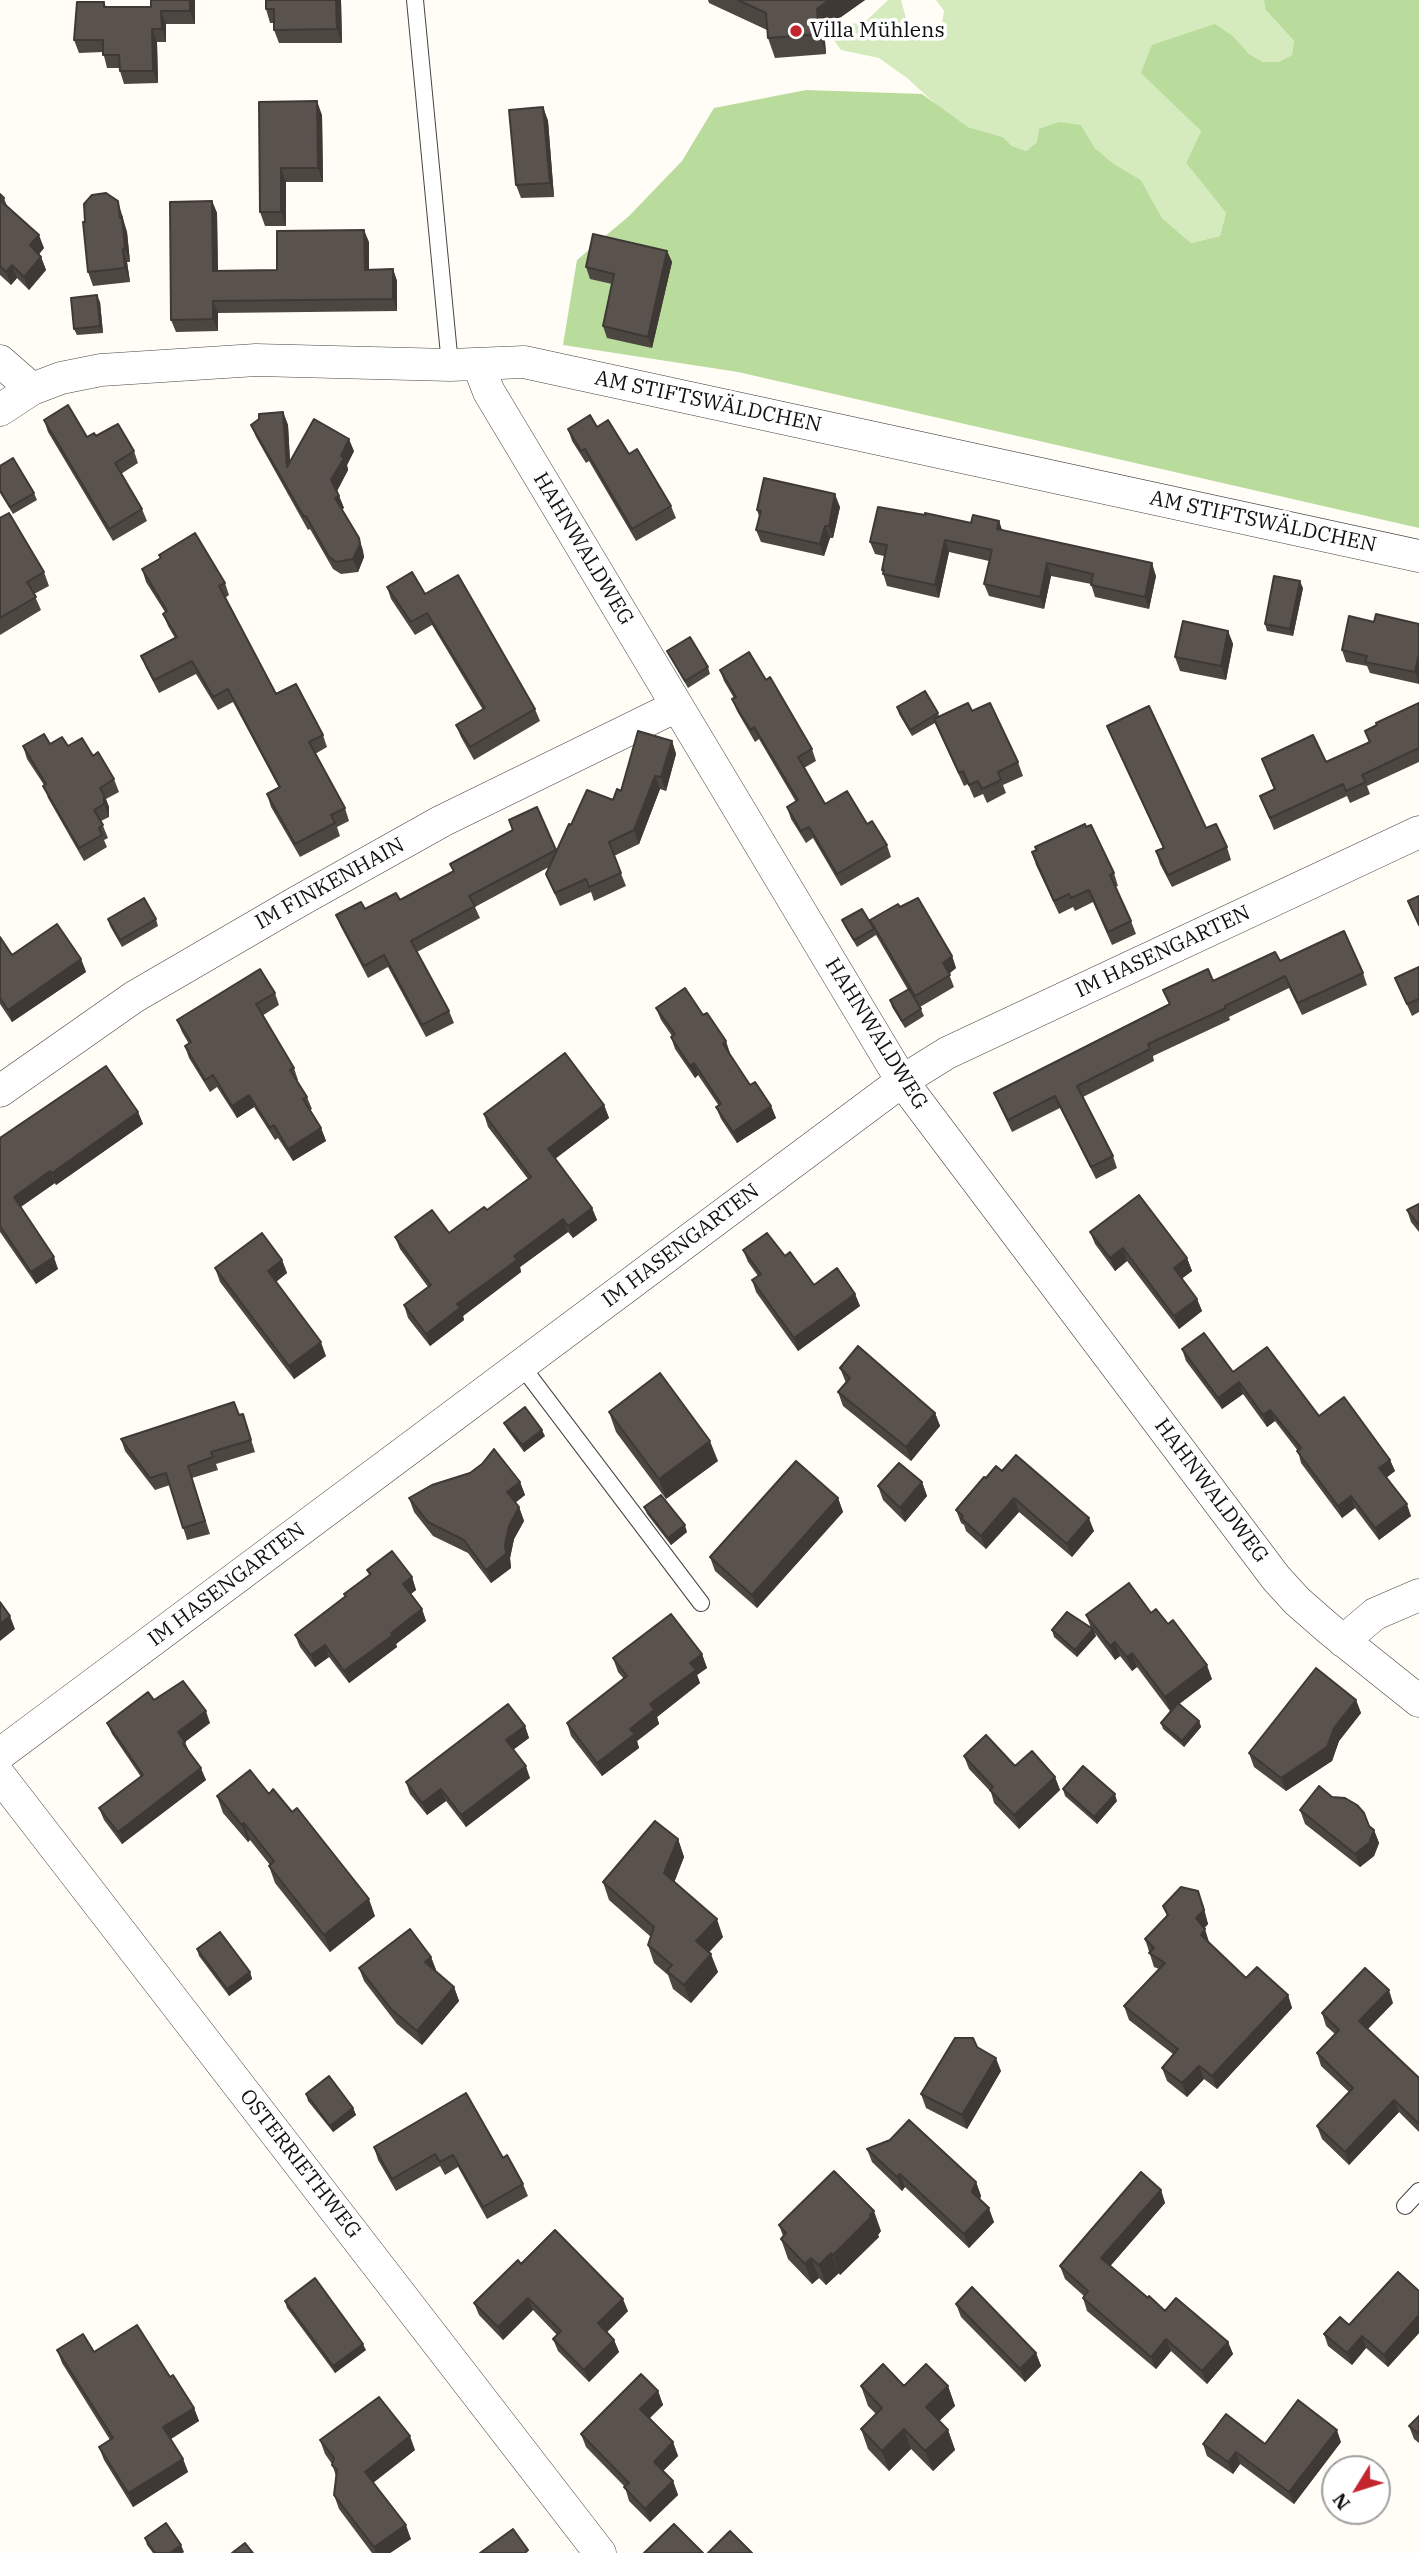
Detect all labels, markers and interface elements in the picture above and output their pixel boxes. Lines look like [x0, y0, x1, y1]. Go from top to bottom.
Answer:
place label: Villa Mühlens [810, 18, 945, 44]
marker: Villa Mühlens [788, 23, 804, 39]
street label: AM STIFTSWÄLDCHEN [592, 366, 824, 438]
street label: HAHNWALDWEG [527, 468, 639, 630]
street label: AM STIFTSWÄLDCHEN [1147, 486, 1379, 558]
street label: IM FINKENHAIN [251, 833, 409, 935]
street label: IM HASENGARTEN [1072, 900, 1254, 1004]
street label: HAHNWALDWEG [819, 954, 933, 1114]
street label: IM HASENGARTEN [598, 1179, 764, 1313]
street label: HAHNWALDWEG [1149, 1414, 1273, 1568]
street label: IM HASENGARTEN [144, 1518, 310, 1652]
street label: OSTERRIETHWEG [234, 2084, 366, 2244]
north arrow [1321, 2455, 1391, 2525]
text: N [1327, 2488, 1355, 2515]

